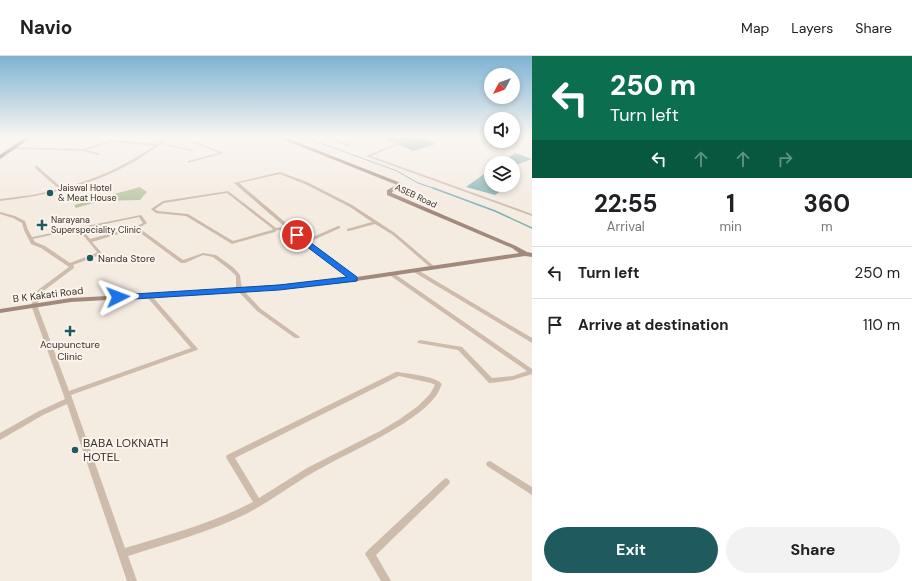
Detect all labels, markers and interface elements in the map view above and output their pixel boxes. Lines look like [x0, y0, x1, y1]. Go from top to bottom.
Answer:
text: Navio [20, 15, 72, 40]
text: Map [741, 19, 769, 37]
text: Layers [791, 19, 833, 37]
text: Share [855, 19, 892, 37]
text: 250 m [610, 67, 696, 104]
north arrow [484, 68, 520, 104]
map controls [484, 68, 520, 192]
icon: left [544, 72, 596, 124]
text: Turn left [610, 103, 679, 127]
button: sound [484, 112, 520, 148]
icon: left [648, 148, 670, 170]
icon: ahead [690, 148, 712, 170]
icon: ahead [732, 148, 754, 170]
icon: right [774, 148, 796, 170]
button: layers [484, 156, 520, 192]
street label: ASEB Road [393, 181, 439, 211]
place label: Jaiswal Hotel & Meat House [58, 182, 117, 204]
marker: Jaiswal Hotel & Meat House [45, 188, 55, 198]
text: 22:55 [594, 188, 658, 219]
text: 1 [726, 188, 735, 219]
text: 360 [804, 188, 850, 219]
place label: Narayana Superspeciality Clinic [51, 214, 141, 236]
pin [280, 218, 314, 252]
text: Arrival [607, 218, 645, 235]
text: min [719, 218, 742, 235]
text: m [821, 218, 833, 235]
marker: Narayana Superspeciality Clinic [36, 219, 48, 231]
icon: arrive [286, 224, 308, 246]
place label: Nanda Store [98, 252, 155, 265]
marker: Nanda Store [85, 253, 95, 263]
icon: left [544, 262, 566, 284]
text: Turn left [578, 263, 639, 283]
text: 250 m [855, 263, 900, 283]
position arrow [97, 276, 139, 318]
street label: B K Kakati Road [12, 284, 84, 305]
icon: arrive [544, 314, 566, 336]
text: Arrive at destination [578, 315, 729, 335]
text: 110 m [863, 315, 900, 335]
marker: Acupuncture Clinic [64, 325, 76, 337]
place label: Acupuncture Clinic [40, 338, 100, 363]
place label: BABA LOKNATH HOTEL [83, 435, 168, 465]
marker: BABA LOKNATH HOTEL [70, 445, 80, 455]
button: Exit [544, 527, 718, 573]
button: Share [726, 527, 900, 573]

